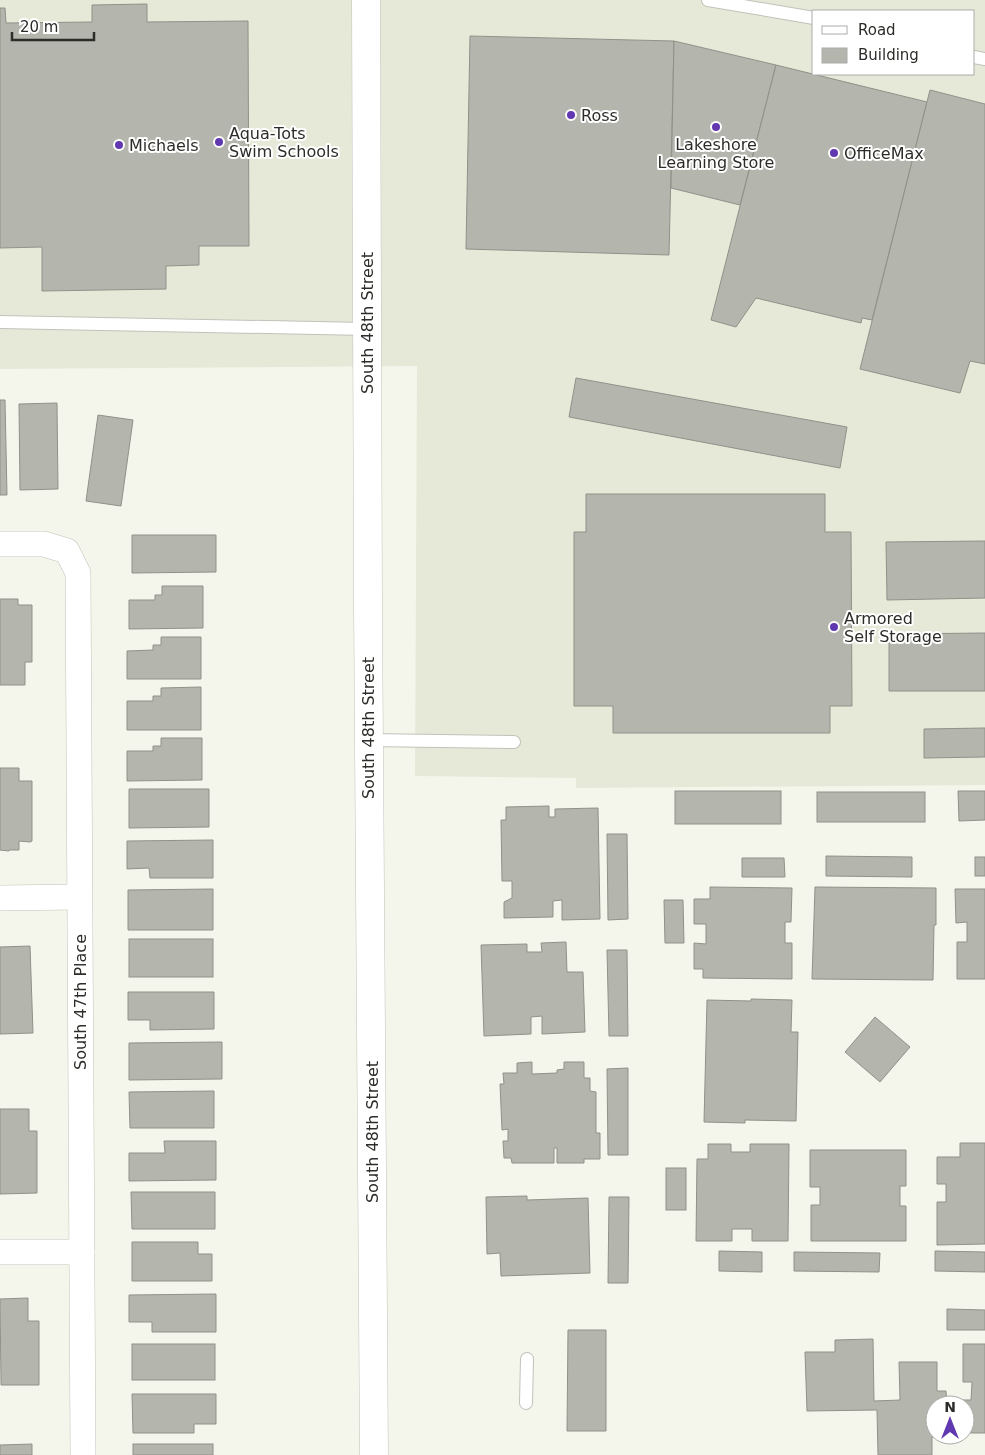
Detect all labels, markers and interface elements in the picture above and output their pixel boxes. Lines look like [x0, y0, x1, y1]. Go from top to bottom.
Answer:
scale bar [12, 10, 95, 42]
legend [812, 10, 975, 75]
text: 20 m [20, 18, 58, 36]
text: Road [858, 21, 896, 39]
text: Building [858, 46, 919, 64]
place label: Ross [581, 106, 618, 125]
marker: Ross [565, 109, 577, 121]
marker: Lakeshore Learning Store [710, 121, 722, 133]
place label: Aqua-Tots Swim Schools [229, 124, 339, 161]
place label: Lakeshore Learning Store [658, 135, 774, 172]
place label: Michaels [129, 136, 199, 155]
marker: Aqua-Tots Swim Schools [213, 136, 225, 148]
marker: Michaels [113, 139, 125, 151]
place label: OfficeMax [844, 144, 924, 163]
marker: OfficeMax [828, 147, 840, 159]
street label: South 48th Street [358, 252, 377, 394]
place label: Armored Self Storage [844, 609, 942, 646]
marker: Armored Self Storage [828, 621, 840, 633]
street label: South 48th Street [359, 657, 378, 799]
street label: South 47th Place [71, 934, 90, 1070]
street label: South 48th Street [363, 1061, 382, 1203]
north arrow [925, 1395, 975, 1445]
text: N [944, 1399, 956, 1415]

